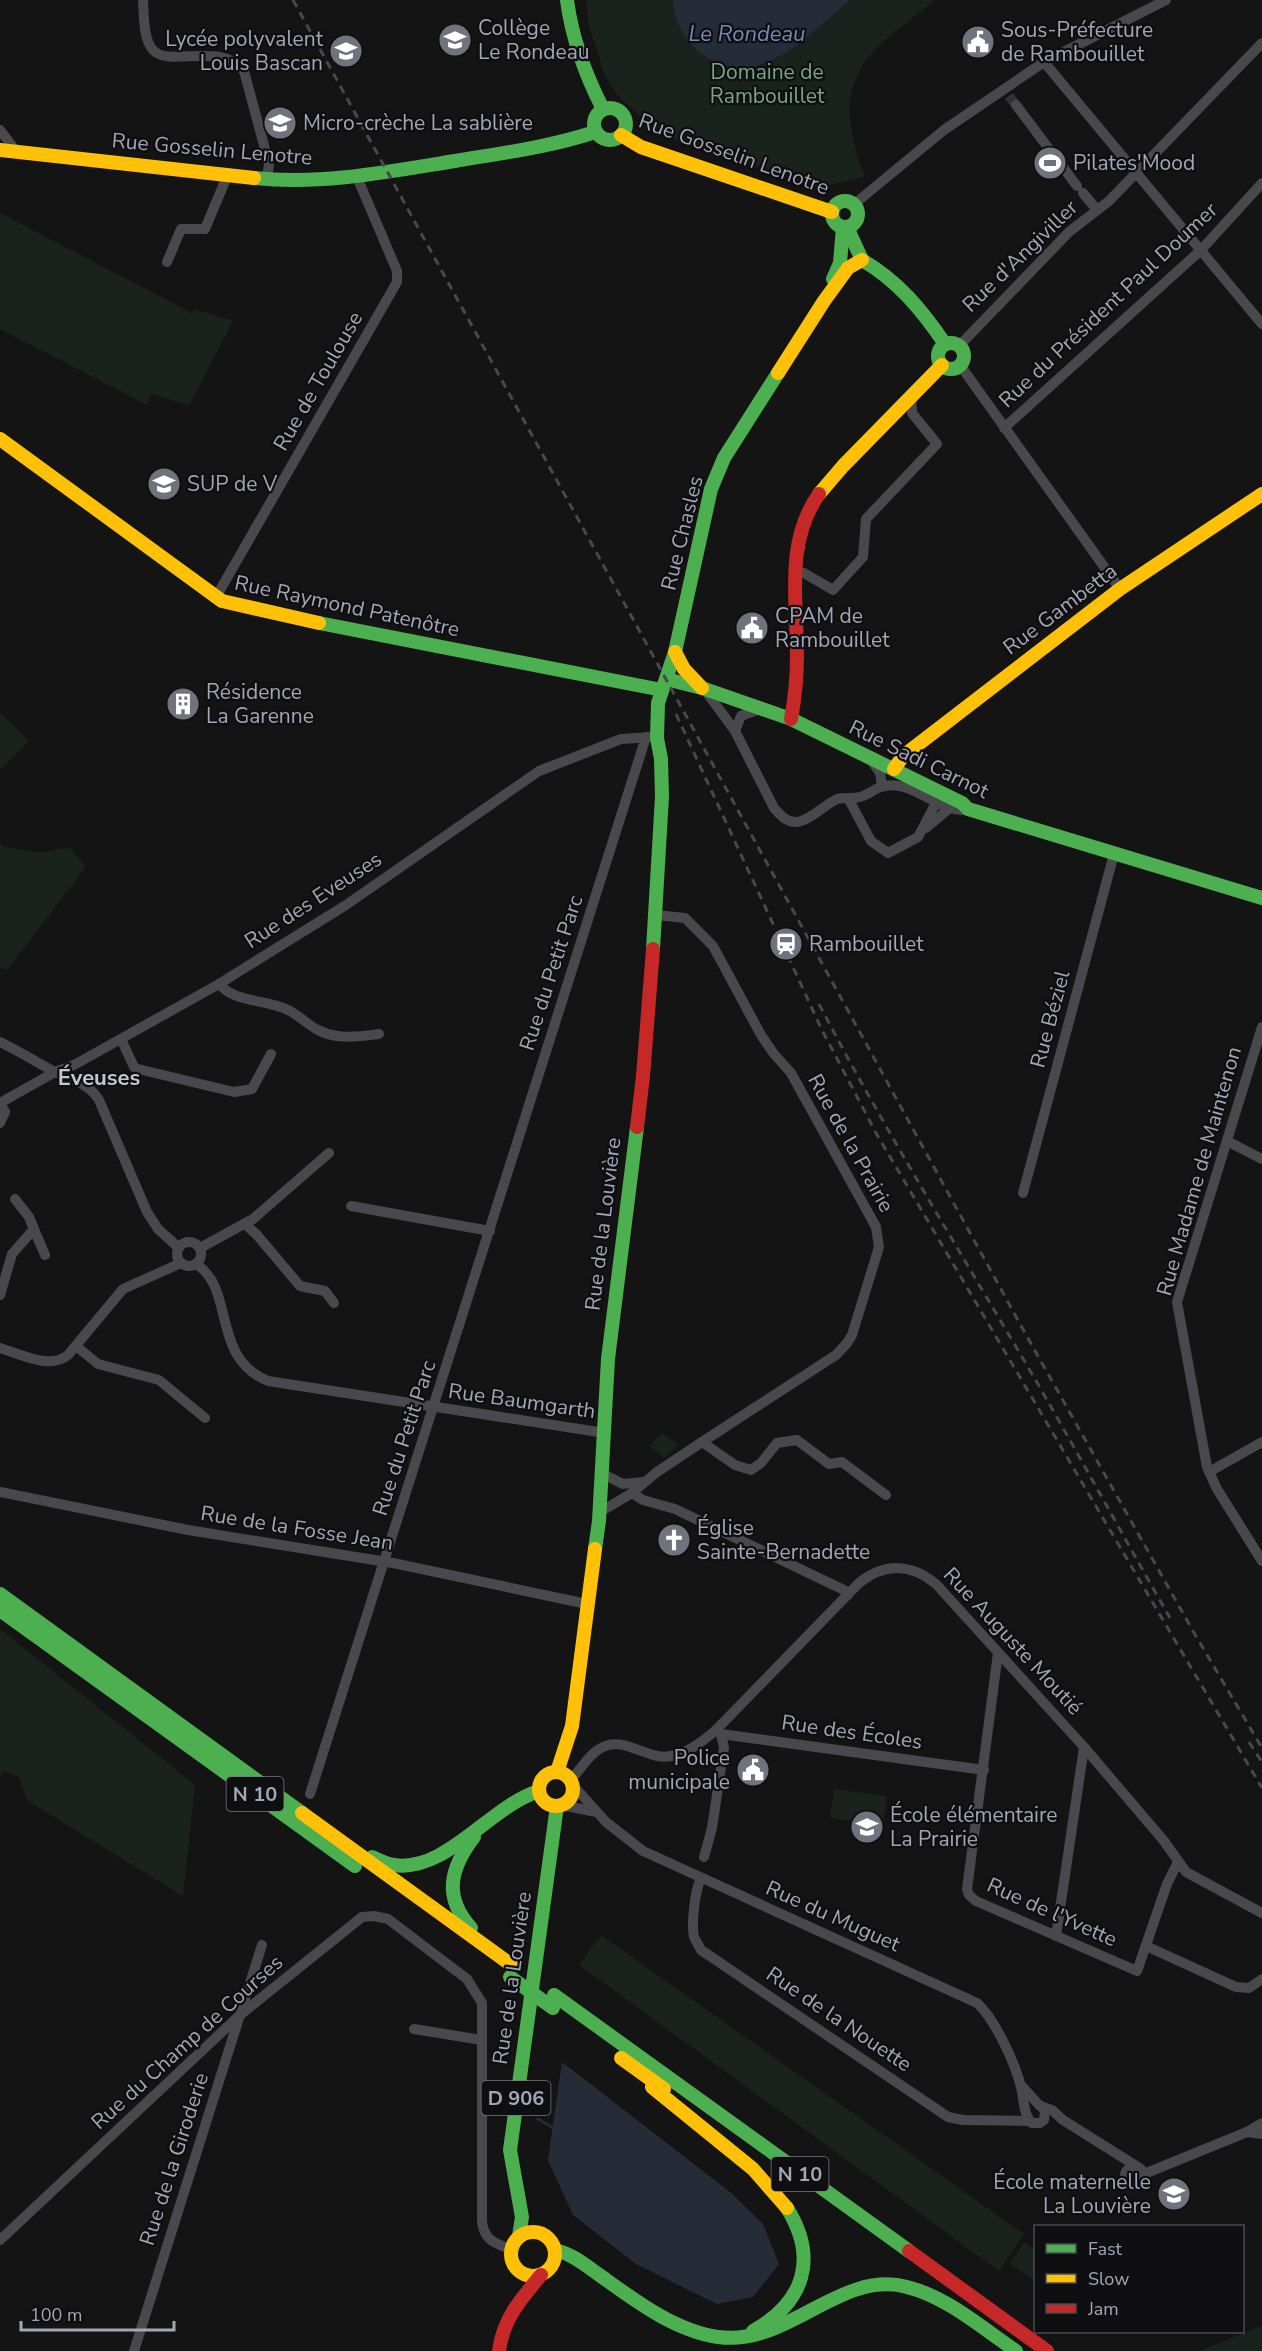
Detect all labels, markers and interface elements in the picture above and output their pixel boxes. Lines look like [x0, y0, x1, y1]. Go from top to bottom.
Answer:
place label: Collège Le Rondeau [478, 14, 590, 66]
place label: Sous-Préfecture de Rambouillet [1001, 16, 1153, 68]
water label: Le Rondeau [689, 19, 805, 49]
school or university icon: Collège Le Rondeau [437, 22, 473, 58]
public building icon: Sous-Préfecture de Rambouillet [960, 24, 996, 60]
place label: Lycée polyvalent Louis Bascan [165, 25, 324, 77]
school or university icon: Lycée polyvalent Louis Bascan [328, 33, 364, 69]
park label: Domaine de Rambouillet [710, 58, 825, 110]
school or university icon: Micro-crèche La sablière [262, 105, 298, 141]
street label: Rue Gosselin Lenotre [635, 106, 833, 202]
place label: Micro-crèche La sablière [303, 109, 533, 137]
street label: Rue Gosselin Lenotre [111, 126, 313, 172]
sports icon: Pilates'Mood [1032, 145, 1068, 181]
place label: Pilates'Mood [1073, 149, 1195, 177]
street label: Rue d'Angiviller [956, 193, 1084, 318]
street label: Rue du Président Paul Doumer [993, 196, 1224, 414]
street label: Rue de Toulouse [267, 306, 369, 456]
school or university icon: SUP de V [146, 466, 182, 502]
place label: SUP de V [187, 470, 278, 498]
street label: Rue Chasles [654, 473, 710, 593]
street label: Rue Gambetta [997, 557, 1123, 661]
street label: Rue Raymond Patenôtre [232, 568, 462, 644]
place label: CPAM de Rambouillet [775, 602, 890, 654]
public building icon: CPAM de Rambouillet [734, 610, 770, 646]
place label: Résidence La Garenne [206, 678, 314, 730]
building icon: Résidence La Garenne [165, 686, 201, 722]
street label: Rue Sadi Carnot [844, 713, 994, 805]
street label: Rue des Eveuses [239, 845, 387, 955]
street label: Rue du Petit Parc [513, 891, 589, 1054]
station icon: Rambouillet [768, 926, 804, 962]
place label: Rambouillet [809, 930, 924, 958]
street label: Rue Béziel [1024, 966, 1077, 1071]
street label: Rue Madame de Maintenon [1150, 1043, 1248, 1299]
district label: Éveuses [58, 1063, 140, 1093]
street label: Rue de la Prairie [801, 1069, 901, 1217]
street label: Rue de la Louvière [578, 1136, 628, 1312]
street label: Rue du Petit Parc [366, 1356, 442, 1519]
street label: Rue Baumgarth [447, 1377, 597, 1425]
street label: Rue de la Fosse Jean [199, 1499, 395, 1557]
place label: Église Sainte-Bernadette [697, 1514, 870, 1566]
church icon: Église Sainte-Bernadette [656, 1522, 692, 1558]
street label: Rue Auguste Moutié [937, 1561, 1089, 1721]
street label: Rue des Écoles [780, 1708, 924, 1756]
place label: Police municipale [628, 1744, 730, 1796]
public building icon: Police municipale [735, 1752, 771, 1788]
road number: N 10 [226, 1777, 284, 1811]
place label: École élémentaire La Prairie [890, 1801, 1057, 1853]
school or university icon: École élémentaire La Prairie [849, 1809, 885, 1845]
street label: Rue de l'Yvette [983, 1871, 1121, 1953]
street label: Rue du Muguet [761, 1874, 905, 1958]
street label: Rue de la Louvière [486, 1890, 538, 2066]
street label: Rue du Champ de Courses [85, 1948, 289, 2136]
street label: Rue de la Nouette [761, 1960, 917, 2078]
street label: Rue de la Giroderie [133, 2069, 215, 2249]
road number: D 906 [482, 2081, 550, 2115]
road number: N 10 [772, 2157, 828, 2191]
place label: École maternelle La Louvière [993, 2168, 1151, 2220]
school or university icon: École maternelle La Louvière [1156, 2176, 1192, 2212]
legend [1034, 2225, 1244, 2333]
text: Fast [1088, 2237, 1123, 2261]
text: Slow [1088, 2267, 1129, 2291]
scale bar [21, 2294, 174, 2332]
text: Jam [1087, 2297, 1119, 2321]
text: 100 m [30, 2303, 82, 2327]

